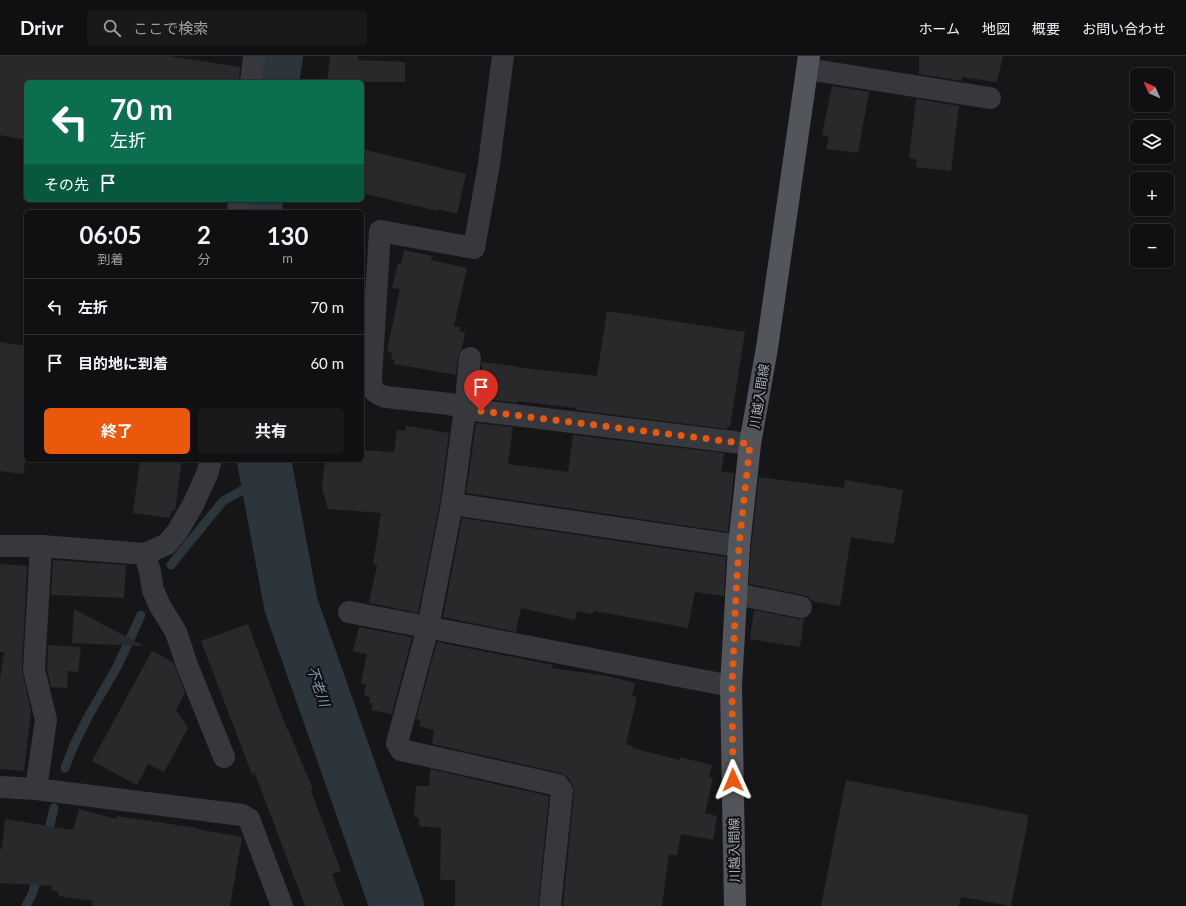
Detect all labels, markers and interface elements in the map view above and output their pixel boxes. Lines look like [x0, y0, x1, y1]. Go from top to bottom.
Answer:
search box [87, 10, 367, 46]
text: Drivr [20, 16, 63, 39]
icon: search [101, 17, 123, 39]
text: ここで検索 [133, 19, 208, 37]
text: ホーム [918, 20, 960, 37]
text: 地図 [982, 20, 1010, 37]
text: 概要 [1032, 20, 1060, 37]
text: お問い合わせ [1082, 20, 1166, 37]
north arrow [1130, 68, 1174, 112]
map controls [1130, 68, 1174, 268]
text: 70 m [110, 92, 173, 126]
icon: left [44, 96, 96, 148]
button: layers [1130, 120, 1174, 164]
text: 左折 [110, 129, 146, 151]
icon: arrive [97, 172, 119, 194]
button: + [1130, 172, 1174, 216]
text: その先 [44, 175, 89, 193]
text: 06:05 [80, 220, 141, 249]
text: 2 [197, 220, 211, 249]
text: 130 [267, 221, 308, 250]
button: − [1130, 224, 1174, 268]
text: m [282, 250, 293, 266]
text: 到着 [98, 251, 124, 267]
text: 分 [198, 251, 211, 267]
icon: left [44, 296, 66, 318]
text: 左折 [78, 298, 108, 316]
text: 70 m [310, 298, 344, 316]
icon: arrive [44, 352, 66, 374]
text: 目的地に到着 [78, 354, 168, 372]
text: 60 m [310, 354, 344, 372]
street label: 川越入間線 [746, 363, 772, 429]
pin [464, 370, 498, 411]
icon: arrive [470, 376, 492, 398]
button: 終了 [44, 408, 190, 454]
button: 共有 [198, 408, 344, 454]
water label: 不老川 [304, 663, 335, 711]
position arrow [712, 759, 754, 801]
street label: 川越入間線 [725, 817, 743, 883]

